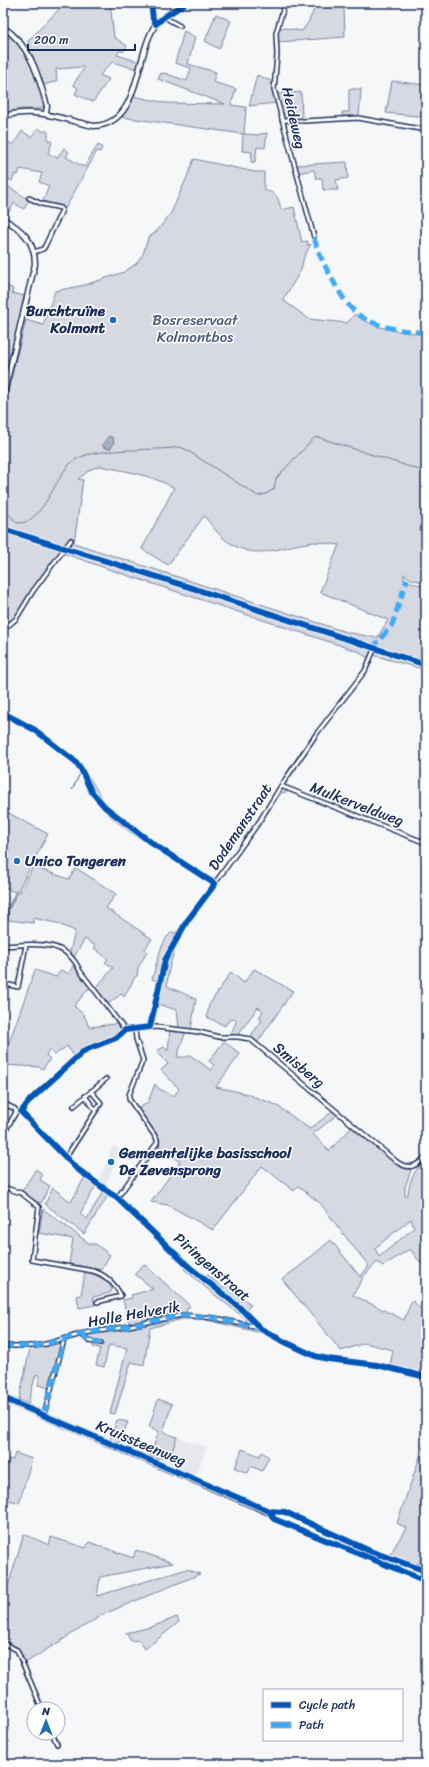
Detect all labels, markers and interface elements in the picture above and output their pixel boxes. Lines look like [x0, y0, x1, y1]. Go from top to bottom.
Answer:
scale bar [28, 26, 135, 52]
text: 200 m [34, 29, 68, 51]
street label: Heideweg [274, 84, 314, 152]
place label: Burchtruïne Kolmont [26, 298, 106, 341]
park label: Bosreservaat Kolmontbos [152, 307, 239, 350]
marker: Burchtruïne Kolmont [108, 315, 118, 325]
street label: Mulkerveldweg [306, 774, 408, 834]
street label: Dodemanstraat [201, 778, 279, 876]
place label: Unico Tongeren [25, 848, 127, 874]
marker: Unico Tongeren [12, 856, 22, 866]
street label: Smisberg [267, 1035, 331, 1095]
place label: Gemeentelijke basisschool De Zevensprong [118, 1140, 292, 1183]
marker: Gemeentelijke basisschool De Zevensprong [106, 1157, 116, 1167]
street label: Piringenstraat [168, 1226, 257, 1308]
street label: Holle Helverik [86, 1293, 182, 1335]
street label: Kruissteenweg [92, 1412, 191, 1474]
legend [263, 1689, 403, 1741]
text: Cycle path [299, 1694, 355, 1716]
north arrow [26, 1701, 66, 1741]
text: N [41, 1702, 50, 1721]
text: Path [299, 1714, 324, 1736]

